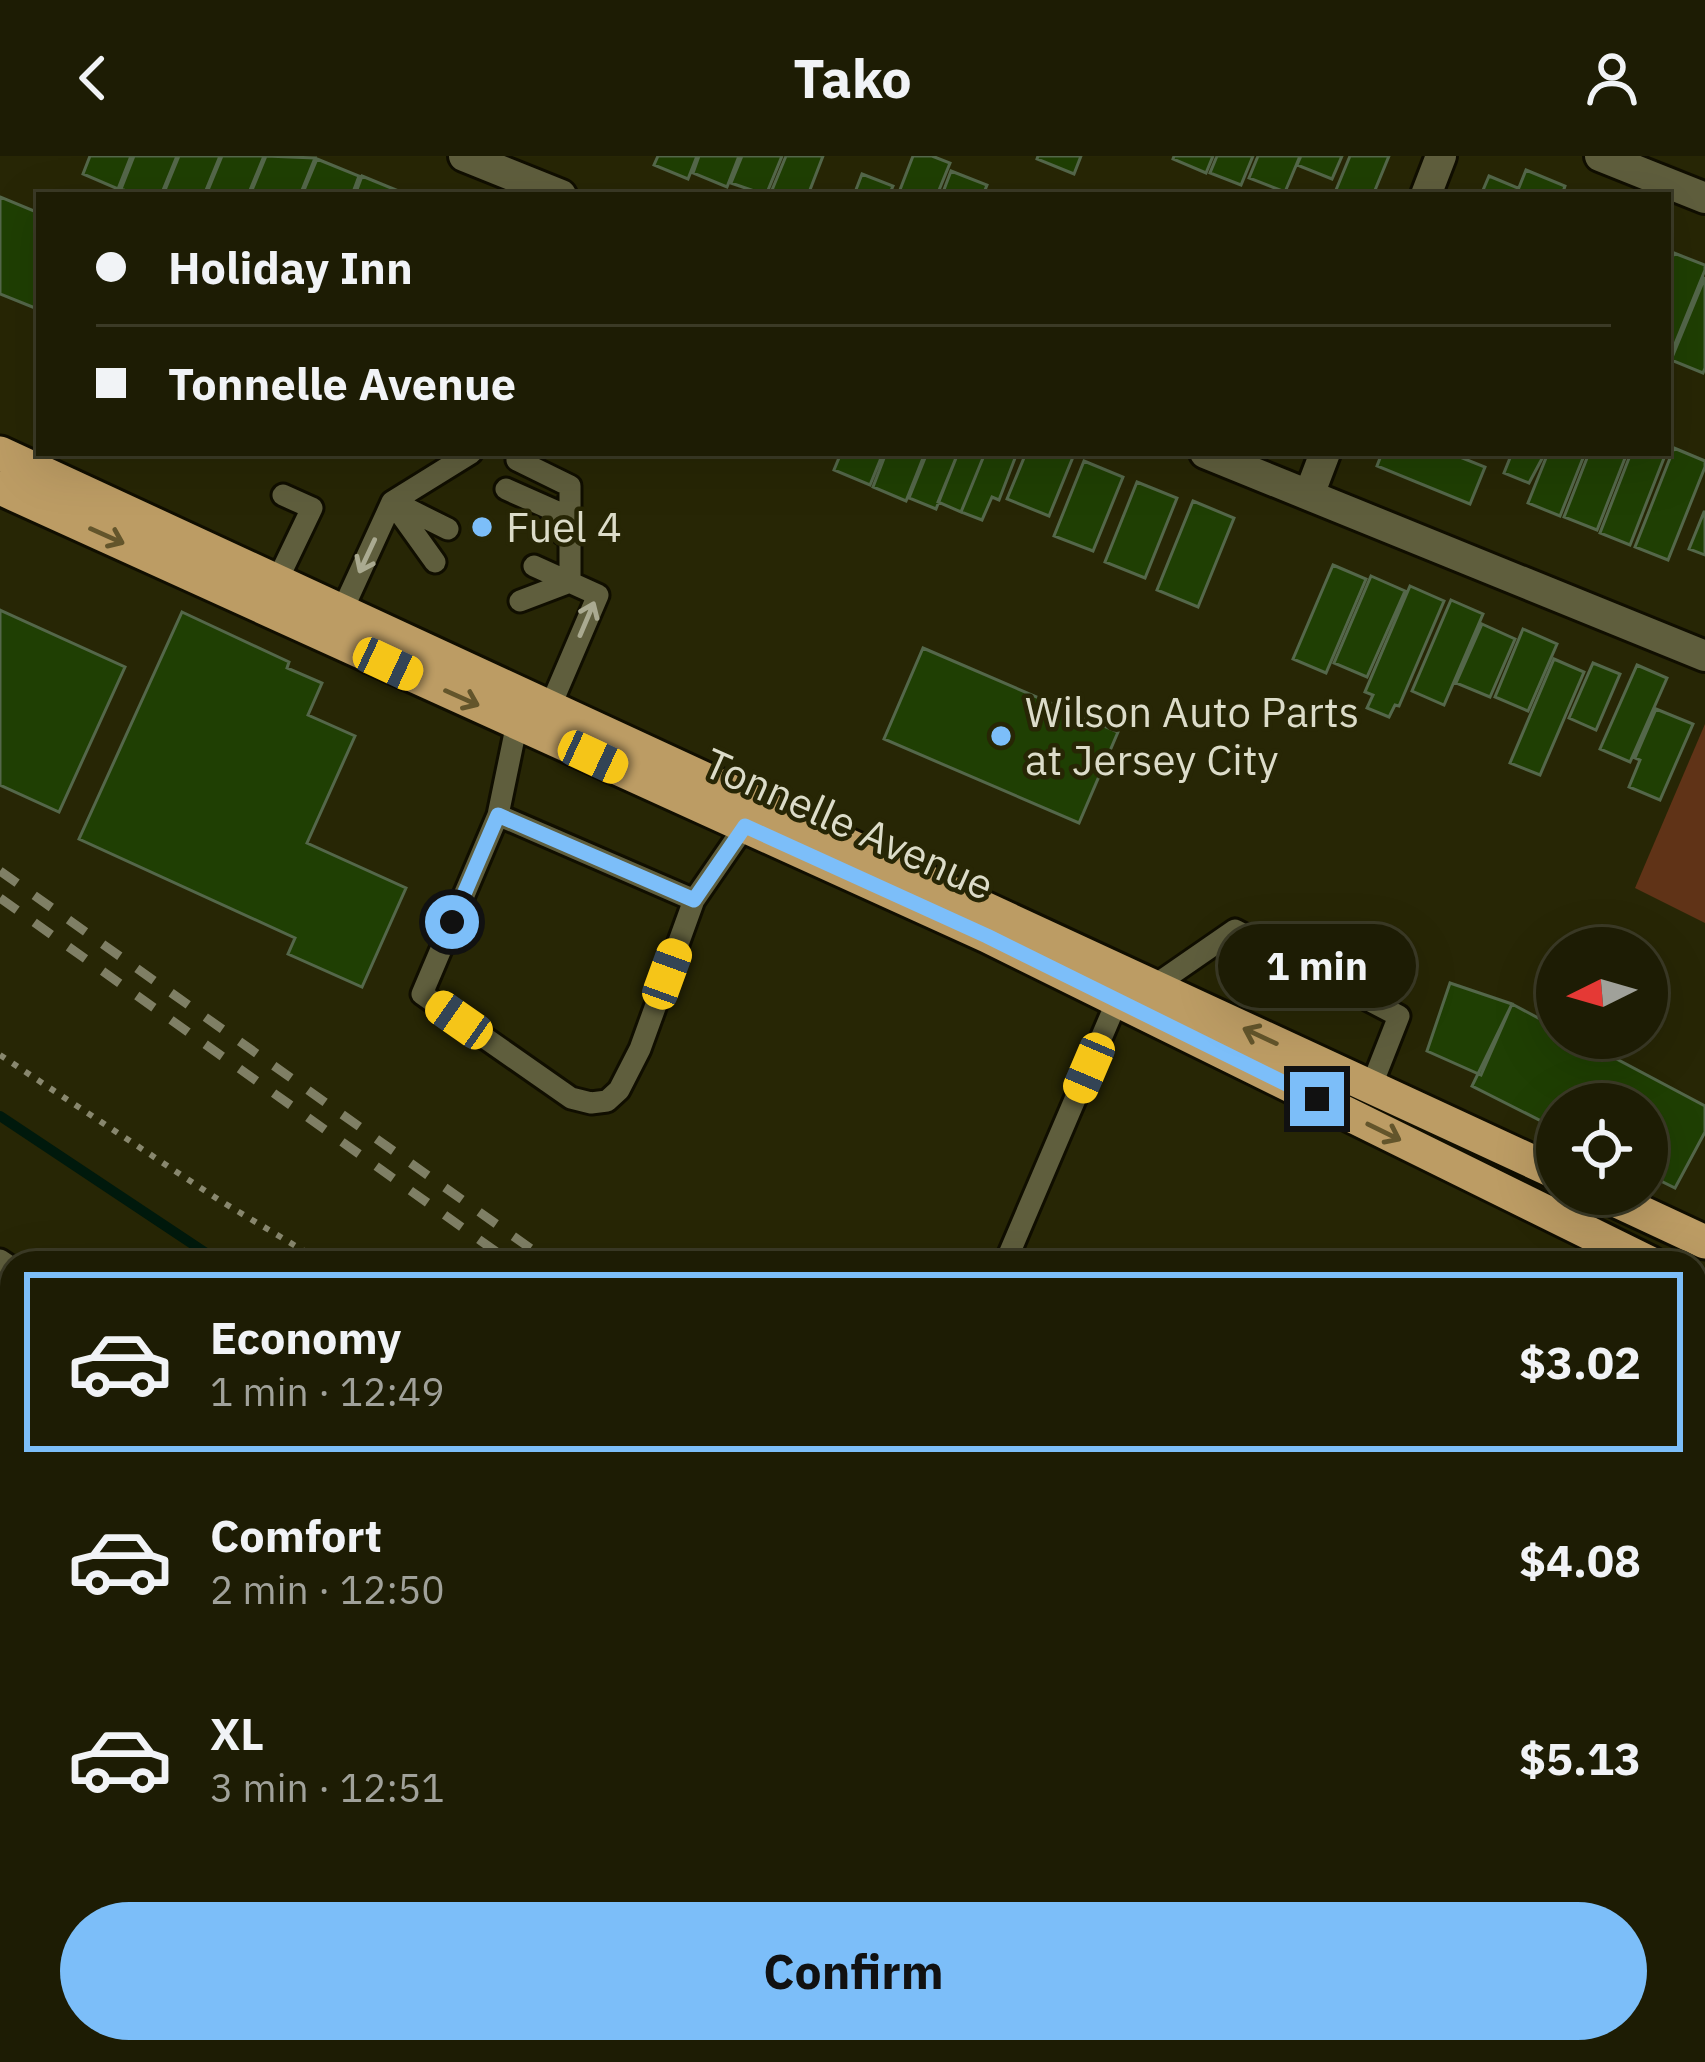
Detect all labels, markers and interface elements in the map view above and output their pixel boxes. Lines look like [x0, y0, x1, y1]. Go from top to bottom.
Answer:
text: Tako [793, 43, 912, 113]
icon: back [60, 45, 126, 111]
icon: person [1579, 45, 1645, 111]
text: Holiday Inn [168, 238, 413, 296]
text: Tonnelle Avenue [168, 354, 516, 412]
place label: Fuel 4 [506, 499, 622, 554]
marker: Fuel 4 [469, 514, 495, 540]
one-way arrow [88, 527, 124, 549]
one-way arrow [355, 537, 377, 573]
one-way arrow [578, 602, 600, 638]
car [348, 632, 428, 696]
place label: Wilson Auto Parts at Jersey City [1025, 684, 1359, 787]
one-way arrow [443, 688, 479, 710]
marker: Wilson Auto Parts at Jersey City [988, 723, 1014, 749]
car [553, 725, 633, 789]
street label: Tonnelle Avenue [696, 735, 1003, 912]
route start [425, 895, 479, 949]
callout: 1 min [1218, 925, 1416, 1009]
north arrow [1536, 927, 1668, 1059]
map controls [1536, 927, 1668, 1215]
car [638, 934, 696, 1014]
text: 1 min [1266, 940, 1368, 991]
car [419, 985, 499, 1055]
one-way arrow [1243, 1024, 1279, 1046]
car [1058, 1028, 1120, 1108]
route end [1290, 1072, 1344, 1126]
button: locate [1536, 1083, 1668, 1215]
one-way arrow [1365, 1122, 1401, 1144]
icon: car [66, 1308, 174, 1416]
text: Economy [210, 1308, 401, 1366]
text: $3.02 [1519, 1333, 1641, 1391]
text: 1 min · 12:49 [210, 1366, 445, 1417]
icon: car [66, 1506, 174, 1614]
text: Comfort [210, 1506, 382, 1564]
text: $4.08 [1519, 1531, 1641, 1589]
text: 2 min · 12:50 [210, 1564, 445, 1615]
icon: car [66, 1704, 174, 1812]
text: XL [210, 1704, 264, 1762]
text: $5.13 [1519, 1729, 1641, 1787]
text: 3 min · 12:51 [210, 1762, 445, 1813]
button: Confirm [60, 1902, 1647, 2040]

